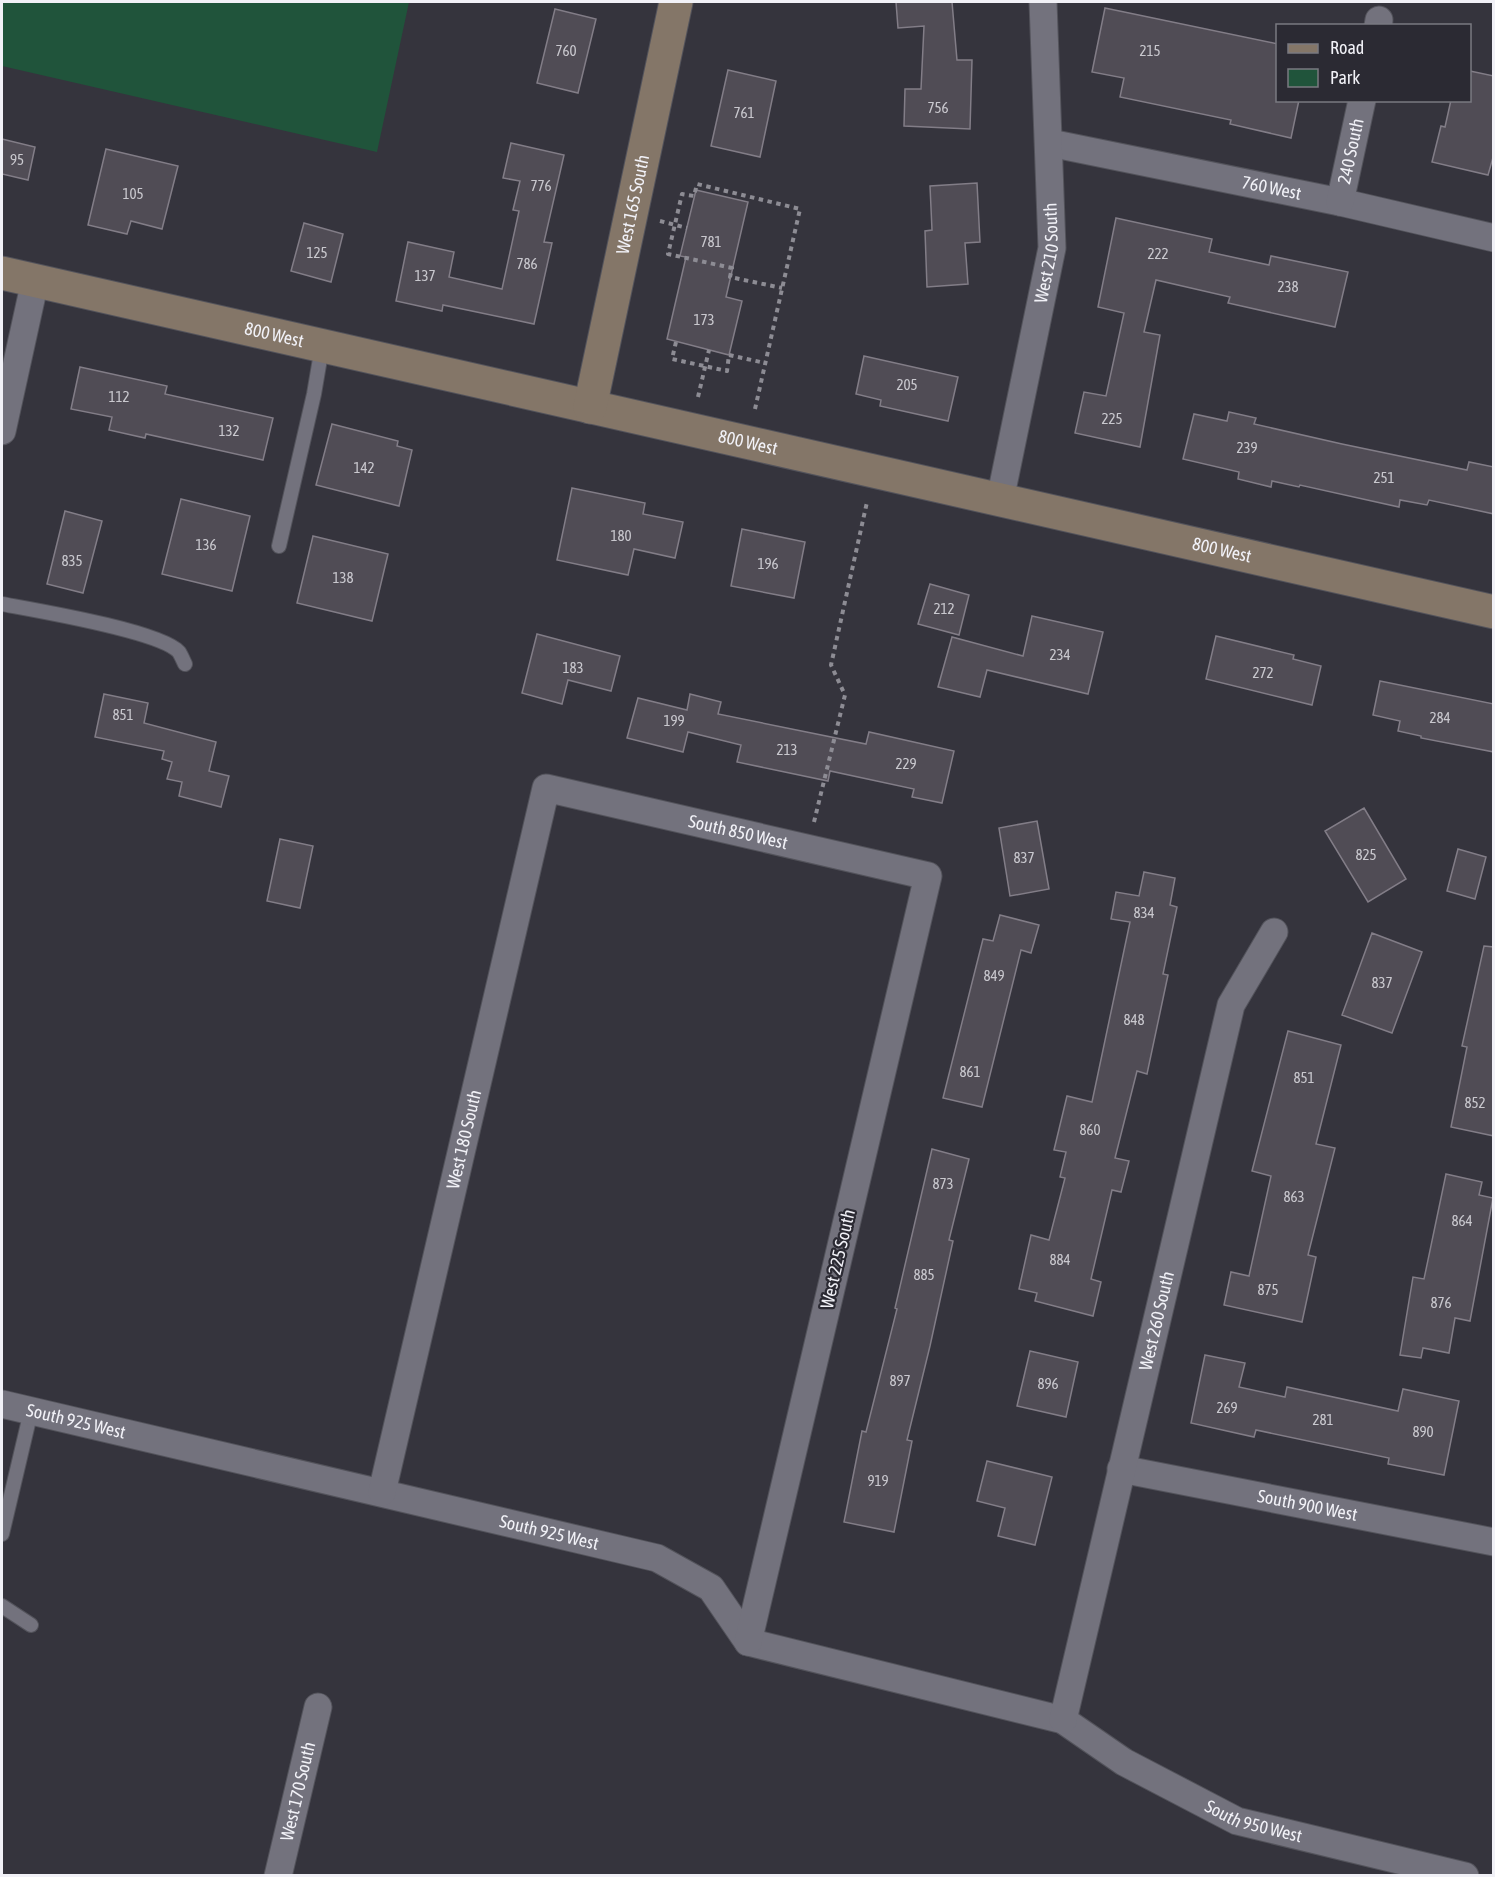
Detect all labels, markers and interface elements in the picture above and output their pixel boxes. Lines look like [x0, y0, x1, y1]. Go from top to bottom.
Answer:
legend [1276, 24, 1471, 102]
text: Road [1330, 37, 1364, 58]
house number: 760 [555, 42, 577, 59]
house number: 215 [1139, 42, 1161, 59]
text: Park [1330, 67, 1360, 88]
house number: 756 [927, 99, 949, 116]
house number: 761 [733, 104, 755, 121]
street label: 240 South [1333, 116, 1368, 186]
house number: 95 [10, 151, 24, 168]
street label: West 165 South [612, 153, 653, 256]
street label: 760 West [1240, 171, 1303, 204]
house number: 776 [530, 177, 552, 194]
house number: 105 [122, 185, 144, 202]
street label: West 210 South [1030, 202, 1063, 305]
house number: 781 [700, 233, 722, 250]
house number: 125 [306, 244, 328, 261]
house number: 222 [1147, 245, 1169, 262]
house number: 786 [516, 255, 538, 272]
house number: 137 [414, 267, 436, 284]
house number: 238 [1277, 278, 1299, 295]
house number: 173 [693, 311, 715, 328]
street label: 800 West [243, 317, 306, 351]
house number: 205 [896, 376, 918, 393]
house number: 112 [108, 388, 130, 405]
house number: 225 [1101, 410, 1123, 427]
house number: 132 [218, 422, 240, 439]
street label: 800 West [716, 425, 780, 459]
house number: 239 [1236, 439, 1258, 456]
house number: 142 [353, 459, 375, 476]
house number: 251 [1373, 469, 1395, 486]
house number: 180 [610, 527, 632, 544]
street label: 800 West [1190, 533, 1254, 567]
house number: 136 [195, 536, 217, 553]
house number: 835 [61, 552, 83, 569]
house number: 196 [757, 555, 779, 572]
house number: 138 [332, 569, 354, 586]
house number: 212 [933, 600, 955, 617]
house number: 234 [1049, 646, 1071, 663]
house number: 183 [562, 659, 584, 676]
house number: 272 [1252, 664, 1274, 681]
house number: 851 [112, 706, 134, 723]
house number: 284 [1429, 709, 1451, 726]
house number: 199 [663, 712, 685, 729]
house number: 213 [776, 741, 798, 758]
house number: 229 [895, 755, 917, 772]
street label: South 850 West [687, 810, 790, 853]
house number: 825 [1355, 846, 1377, 863]
house number: 837 [1013, 849, 1035, 866]
house number: 834 [1133, 904, 1155, 921]
house number: 849 [983, 967, 1005, 984]
house number: 837 [1371, 974, 1393, 991]
house number: 848 [1123, 1011, 1145, 1028]
house number: 861 [959, 1063, 981, 1080]
house number: 851 [1293, 1069, 1315, 1086]
street label: West 180 South [442, 1088, 485, 1191]
house number: 852 [1464, 1094, 1486, 1111]
house number: 860 [1079, 1121, 1101, 1138]
house number: 873 [932, 1175, 954, 1192]
house number: 863 [1283, 1188, 1305, 1205]
street label: West 225 South [816, 1207, 859, 1311]
house number: 864 [1451, 1212, 1473, 1229]
house number: 884 [1049, 1251, 1071, 1268]
house number: 885 [913, 1266, 935, 1283]
street label: West 260 South [1134, 1269, 1178, 1372]
house number: 875 [1257, 1281, 1279, 1298]
house number: 876 [1430, 1294, 1452, 1311]
house number: 897 [889, 1372, 911, 1389]
house number: 896 [1037, 1375, 1059, 1392]
street label: South 925 West [24, 1399, 128, 1443]
house number: 269 [1216, 1399, 1238, 1416]
house number: 281 [1312, 1411, 1334, 1428]
house number: 890 [1412, 1423, 1434, 1440]
house number: 919 [867, 1472, 889, 1489]
street label: South 900 West [1256, 1485, 1359, 1525]
street label: South 925 West [498, 1510, 601, 1554]
street label: West 170 South [276, 1740, 319, 1843]
street label: South 950 West [1202, 1795, 1304, 1846]

